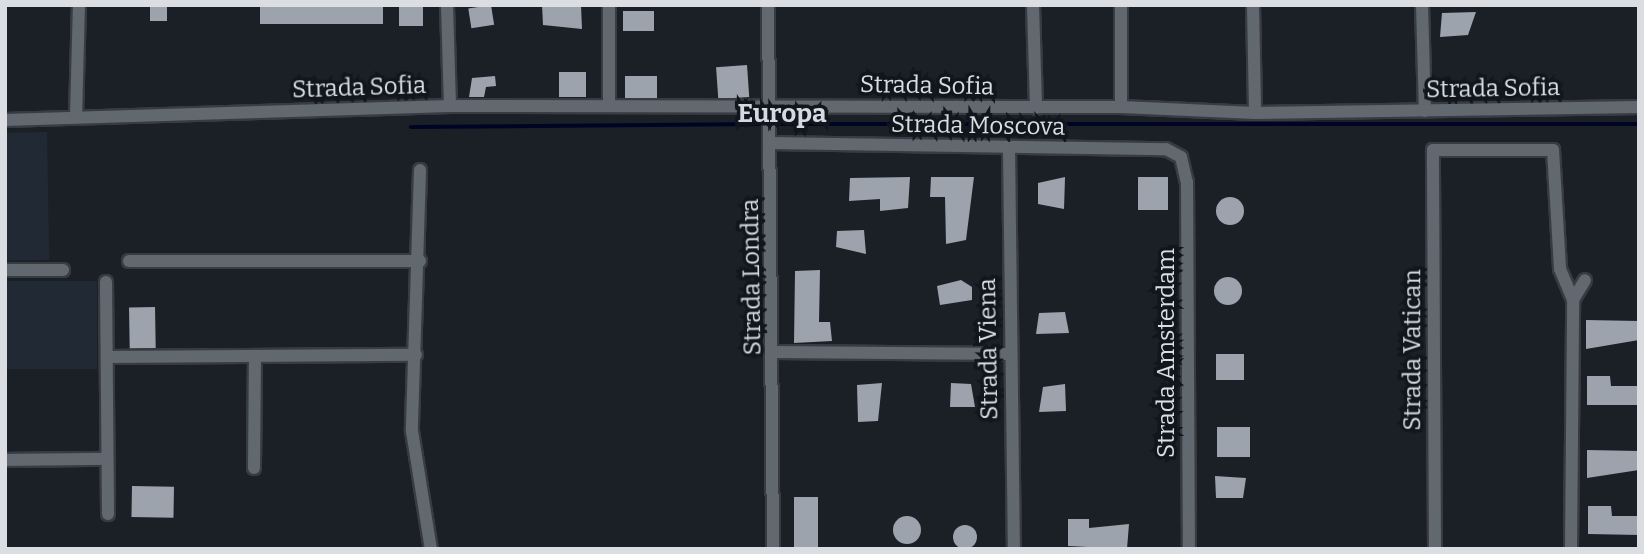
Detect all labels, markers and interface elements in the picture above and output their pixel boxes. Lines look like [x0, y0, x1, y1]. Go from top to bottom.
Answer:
street label: Strada Sofia [860, 70, 994, 102]
street label: Strada Sofia [292, 71, 426, 105]
street label: Strada Sofia [1426, 73, 1560, 105]
district label: Europa [737, 98, 827, 130]
street label: Strada Moscova [891, 110, 1065, 142]
street label: Strada Londra [736, 198, 768, 356]
street label: Strada Amsterdam [1153, 248, 1181, 458]
street label: Strada Vatican [1399, 269, 1427, 431]
street label: Strada Viena [973, 278, 1005, 420]

